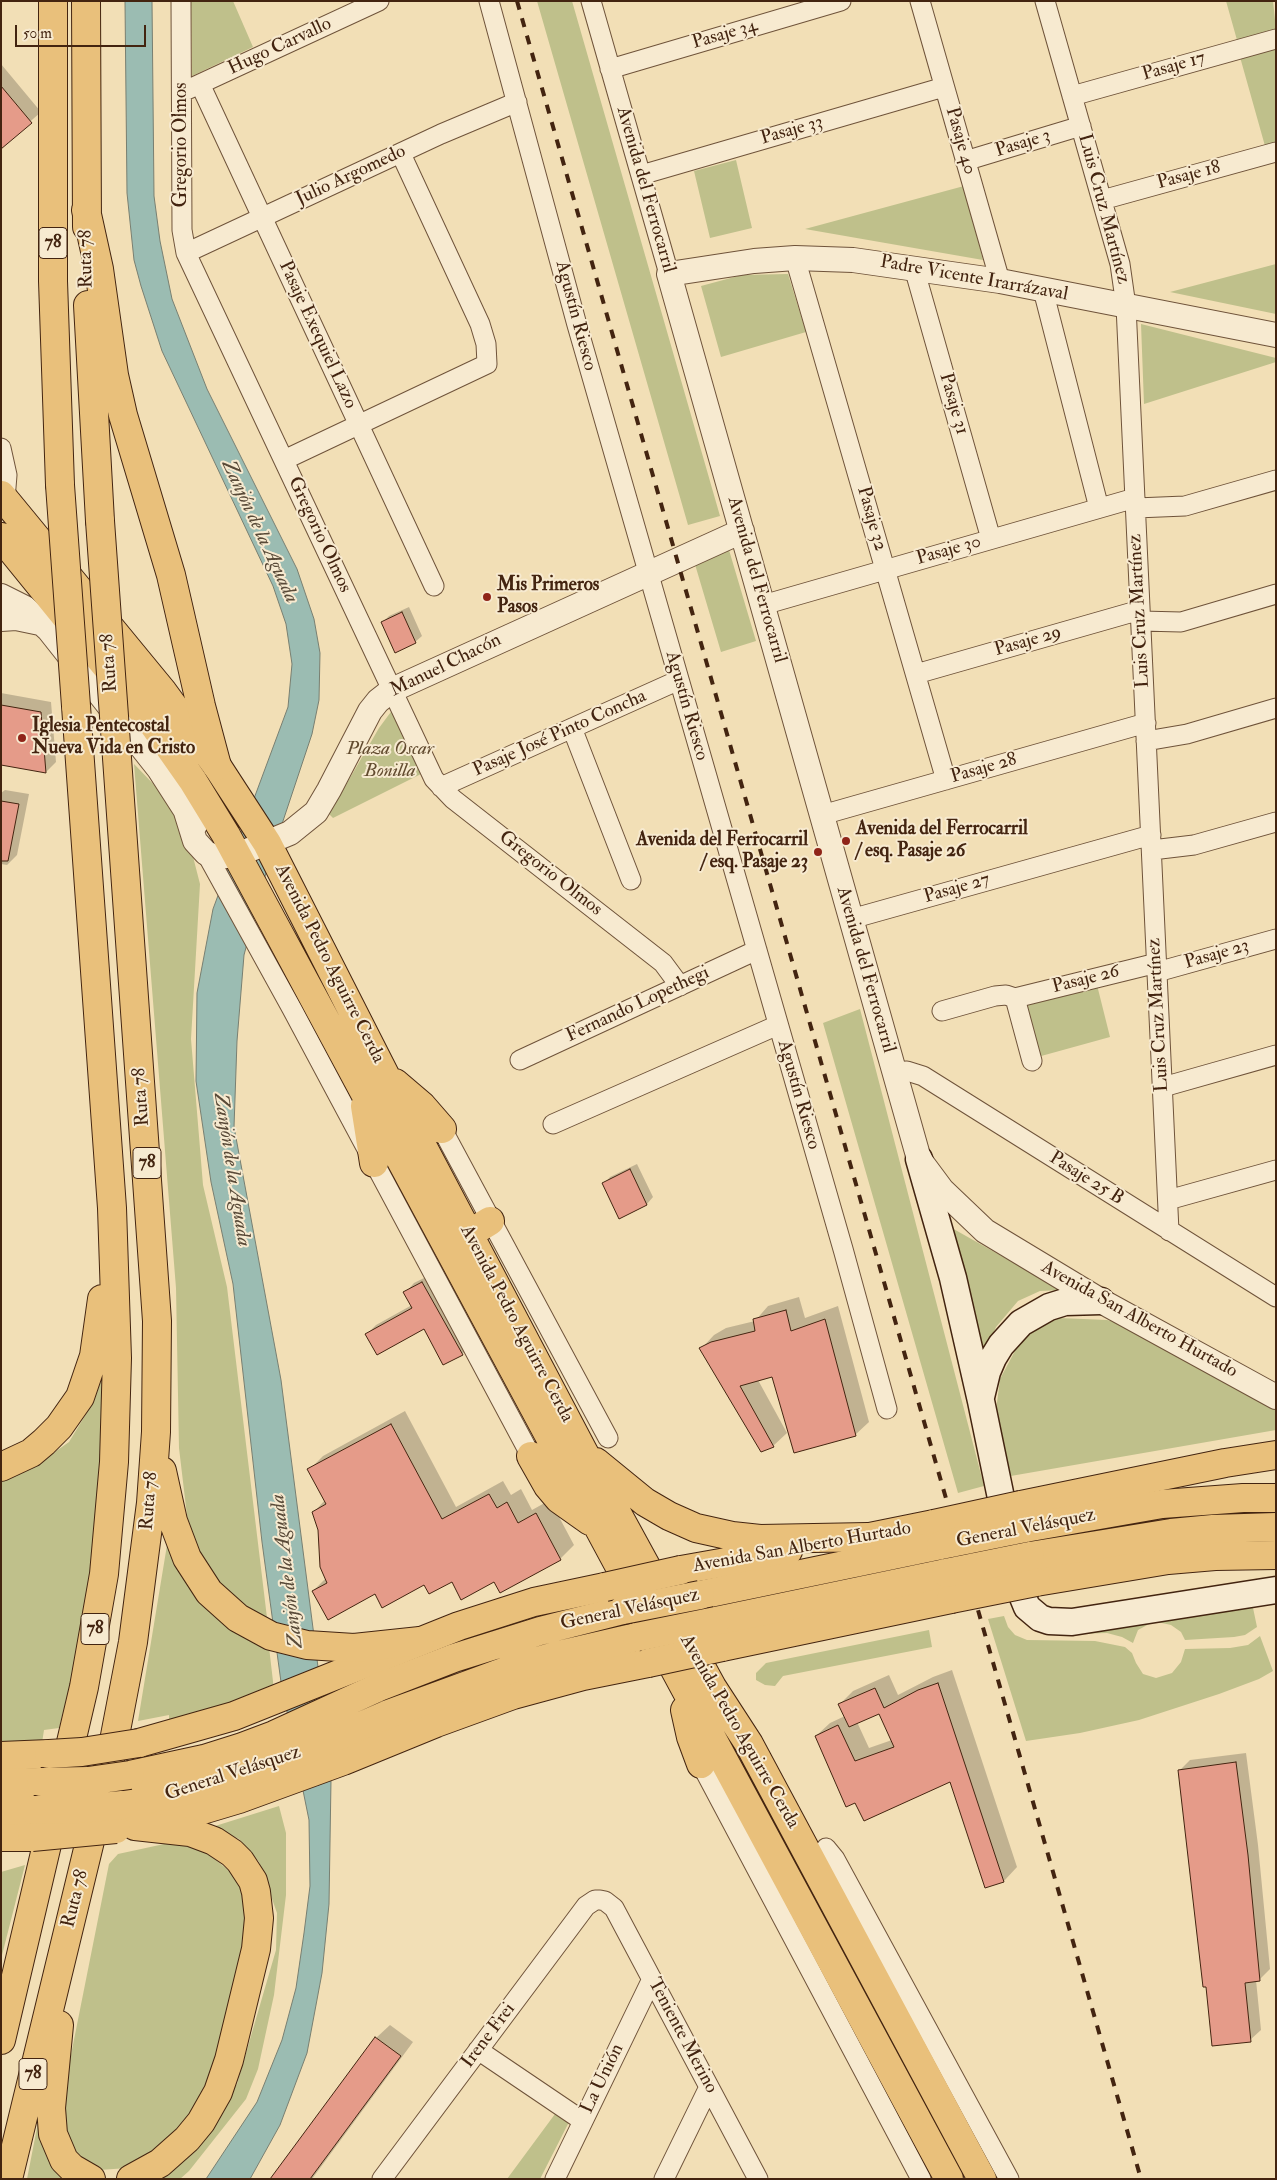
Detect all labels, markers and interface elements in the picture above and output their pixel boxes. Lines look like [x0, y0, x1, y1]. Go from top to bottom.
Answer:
street label: Hugo Carvallo [225, 13, 335, 81]
scale bar [18, 15, 149, 47]
street label: Pasaje 34 [690, 15, 760, 55]
text: 50 m [23, 24, 52, 43]
street label: Pasaje 17 [1140, 47, 1208, 87]
street label: Gregorio Olmos [171, 82, 193, 208]
street label: Avenida del Ferrocarril [610, 104, 680, 276]
street label: Pasaje 40 [940, 105, 980, 177]
street label: Pasaje 33 [758, 111, 826, 151]
street label: Pasaje 3 [993, 125, 1053, 163]
street label: Luis Cruz Martínez [1072, 132, 1134, 286]
street label: Julio Argomedo [292, 141, 410, 211]
street label: Pasaje 18 [1155, 157, 1223, 195]
road number: 78 [39, 228, 67, 258]
street label: Ruta 78 [75, 229, 99, 289]
street label: Padre Vicente Irarrázaval [878, 251, 1070, 307]
street label: Pasaje Exequiel Lazo [273, 257, 361, 413]
street label: Agustín Riesco [549, 259, 601, 373]
street label: Pasaje 31 [933, 370, 973, 438]
water label: Zanjón de la Aguada [215, 457, 303, 607]
street label: Gregorio Olmos [282, 473, 356, 597]
street label: Pasaje 32 [851, 484, 891, 554]
street label: Avenida del Ferrocarril [721, 494, 791, 666]
street label: Pasaje 30 [914, 531, 984, 571]
street label: Luis Cruz Martínez [1125, 533, 1155, 689]
place label: Mis Primeros Pasos [497, 575, 599, 619]
marker: Mis Primeros Pasos [481, 591, 493, 603]
street label: Pasaje 29 [992, 622, 1064, 662]
street label: Manuel Chacón [387, 629, 505, 703]
street label: Ruta 78 [97, 633, 123, 693]
street label: Agustín Riesco [660, 649, 712, 763]
street label: Pasaje José Pinto Concha [470, 685, 650, 783]
place label: Iglesia Pentecostal Nueva Vida en Cristo [32, 716, 195, 760]
marker: Iglesia Pentecostal Nueva Vida en Cristo [16, 732, 28, 744]
park label: Plaza Oscar Bonilla [346, 739, 434, 783]
street label: Pasaje 28 [948, 749, 1020, 789]
place label: Avenida del Ferrocarril / esq. Pasaje 26 [856, 819, 1028, 863]
street label: Gregorio Olmos [494, 826, 606, 922]
place label: Avenida del Ferrocarril / esq. Pasaje 23 [636, 830, 808, 874]
marker: Avenida del Ferrocarril / esq. Pasaje 26 [840, 835, 852, 847]
marker: Avenida del Ferrocarril / esq. Pasaje 23 [812, 846, 824, 858]
street label: Avenida Pedro Aguirre Cerda [269, 861, 389, 1067]
street label: Pasaje 27 [921, 869, 993, 909]
street label: Avenida del Ferrocarril [830, 884, 900, 1056]
street label: Pasaje 23 [1182, 935, 1252, 975]
street label: Luis Cruz Martínez [1144, 937, 1174, 1093]
street label: Pasaje 26 [1050, 961, 1122, 999]
street label: Fernando Lopethegi [563, 962, 713, 1048]
street label: Agustín Riesco [772, 1038, 824, 1152]
street label: Ruta 78 [129, 1067, 155, 1127]
water label: Zanjón de la Aguada [207, 1092, 255, 1248]
street label: Pasaje 25 B [1045, 1147, 1127, 1211]
road number: 78 [133, 1148, 161, 1178]
street label: Avenida Pedro Aguirre Cerda [454, 1221, 578, 1427]
street label: Avenida San Alberto Hurtado [1037, 1256, 1241, 1384]
street label: Ruta 78 [136, 1471, 164, 1531]
water label: Zanjón de la Aguada [267, 1493, 309, 1649]
street label: General Velásquez [954, 1504, 1098, 1554]
street label: Avenida San Alberto Hurtado [691, 1518, 913, 1578]
street label: General Velásquez [559, 1584, 701, 1636]
road number: 78 [81, 1614, 109, 1645]
street label: Avenida Pedro Aguirre Cerda [674, 1631, 804, 1833]
street label: General Velásquez [162, 1741, 304, 1807]
street label: Ruta 78 [58, 1868, 94, 1930]
street label: Teniente Merino [642, 1975, 722, 2097]
street label: Irene Frei [457, 1999, 521, 2073]
street label: La Unión [576, 2040, 630, 2118]
road number: 78 [19, 2058, 47, 2090]

